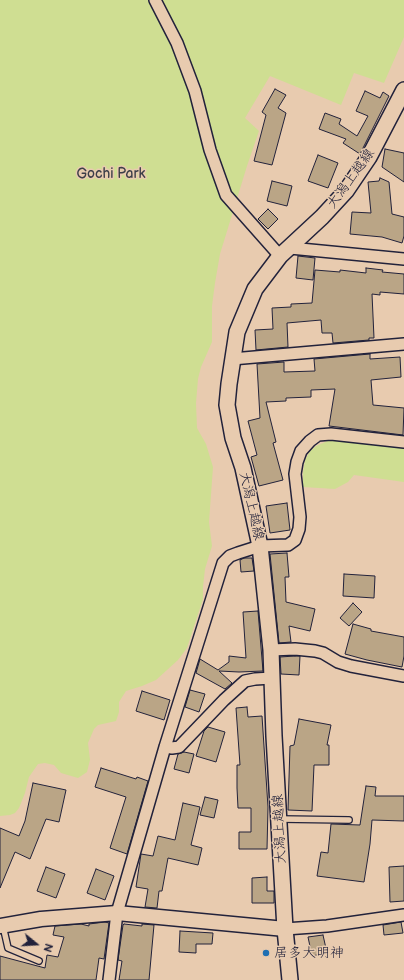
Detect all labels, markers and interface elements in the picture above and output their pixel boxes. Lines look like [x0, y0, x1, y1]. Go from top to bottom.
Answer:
street label: 大潟上越線 [324, 146, 378, 212]
park label: Gochi Park [77, 166, 145, 182]
street label: 大潟上越線 [235, 470, 267, 542]
street label: 大潟上越線 [270, 794, 290, 864]
north arrow [16, 924, 56, 964]
text: N [40, 942, 55, 954]
place label: 居多大明神 [274, 945, 344, 961]
marker: 居多大明神 [261, 948, 271, 958]

